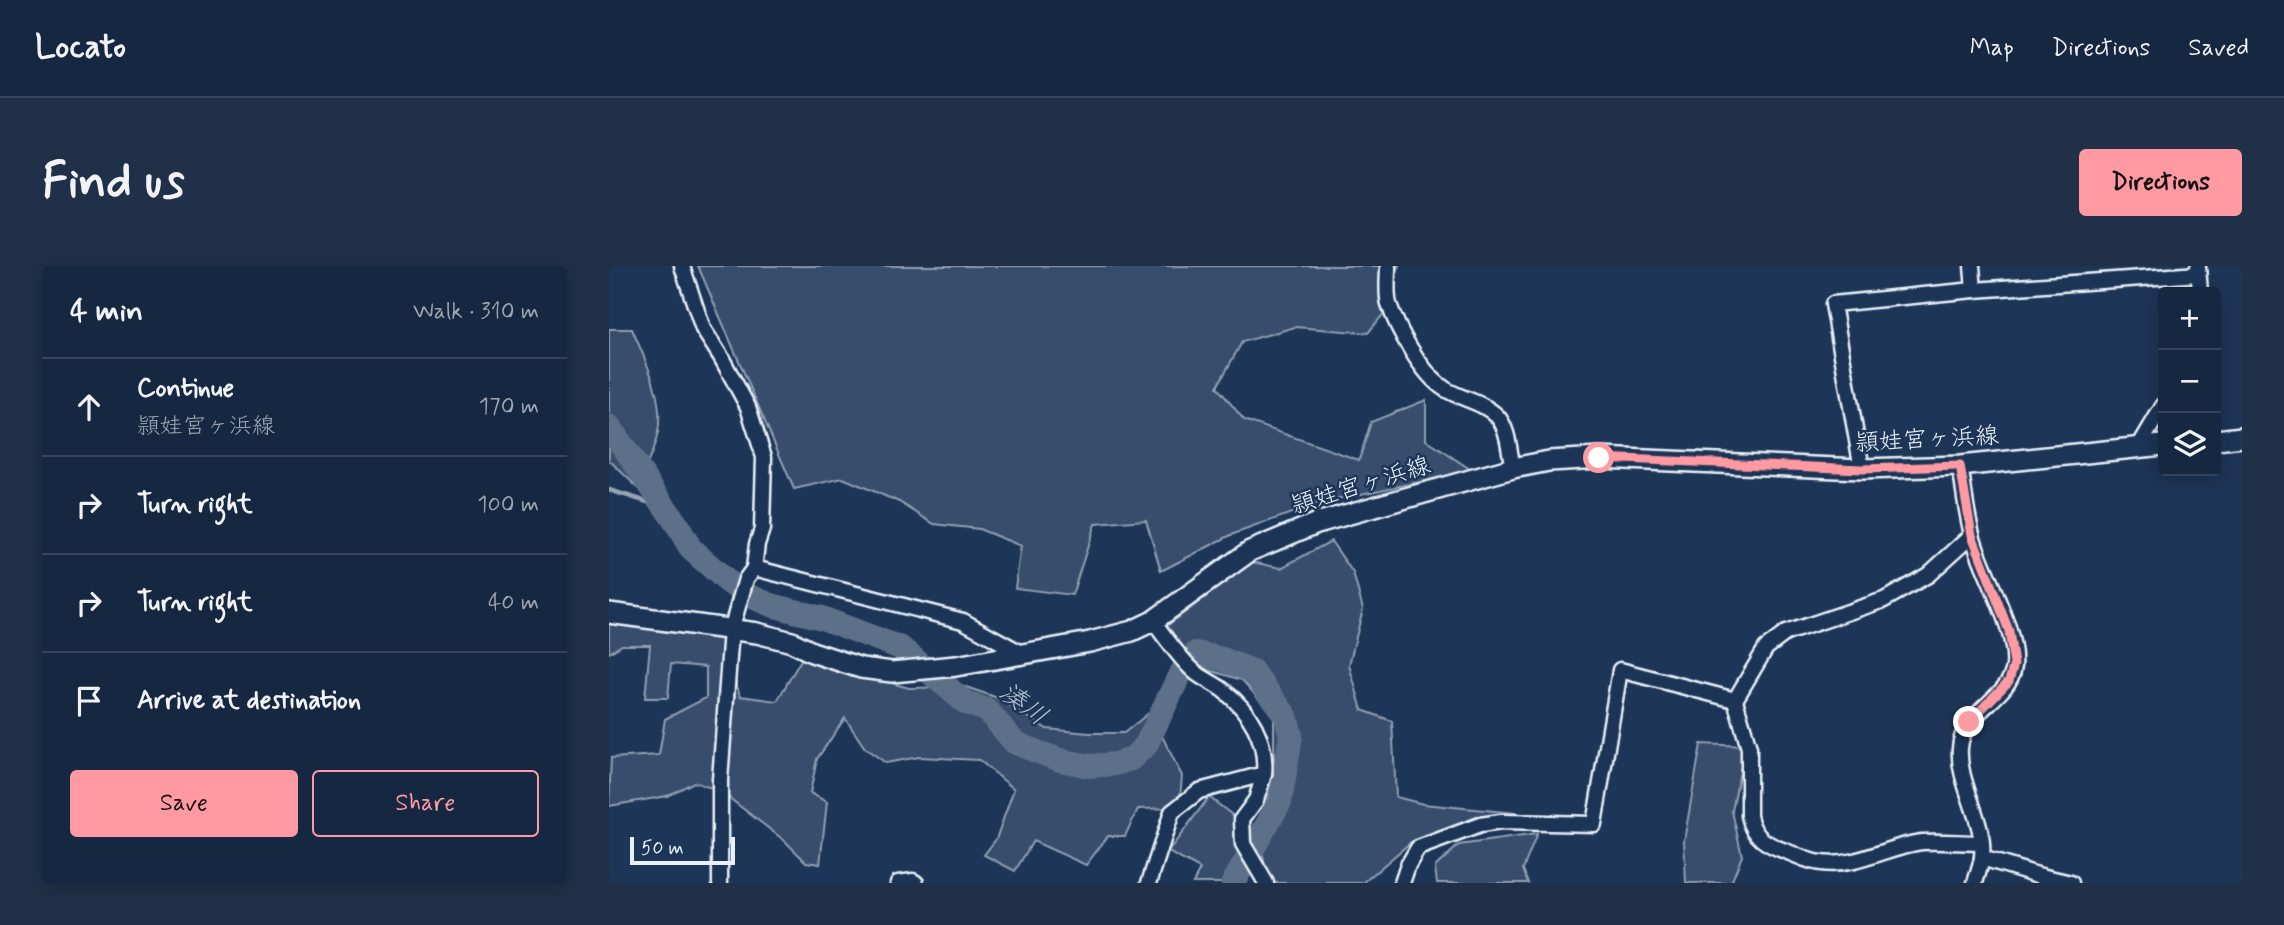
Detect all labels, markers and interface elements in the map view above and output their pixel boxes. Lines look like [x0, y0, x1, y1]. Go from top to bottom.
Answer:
text: Locato [35, 26, 126, 70]
text: Map [1970, 33, 2014, 64]
text: Directions [2052, 33, 2150, 64]
text: Saved [2188, 33, 2249, 64]
button: Directions [2079, 149, 2242, 216]
text: Find us [42, 150, 185, 215]
map controls [2158, 287, 2221, 476]
button: + [2158, 287, 2221, 350]
text: 4 min [70, 292, 143, 331]
text: Walk · 310 m [413, 297, 539, 327]
button: − [2158, 350, 2221, 413]
text: Continue [137, 372, 234, 406]
icon: ahead [70, 388, 108, 426]
text: 170 m [479, 392, 539, 422]
text: 頴娃宮ヶ浜線 [137, 412, 275, 442]
button: layers [2158, 413, 2221, 476]
street label: 頴娃宮ヶ浜線 [1854, 421, 2000, 459]
route start [1583, 442, 1614, 473]
street label: 頴娃宮ヶ浜線 [1288, 450, 1434, 522]
icon: right [70, 486, 108, 524]
text: Turn right [137, 488, 253, 522]
text: 100 m [477, 490, 539, 520]
icon: right [70, 584, 108, 622]
text: Turn right [137, 586, 253, 620]
text: 40 m [488, 588, 539, 618]
water label: 湊川 [992, 676, 1054, 734]
icon: arrive [70, 682, 108, 720]
text: Arrive at destination [137, 684, 361, 718]
route end [1953, 706, 1984, 737]
button: Save [70, 770, 298, 837]
button: Share [312, 770, 539, 837]
scale bar [630, 834, 735, 866]
text: 50 m [641, 836, 684, 861]

